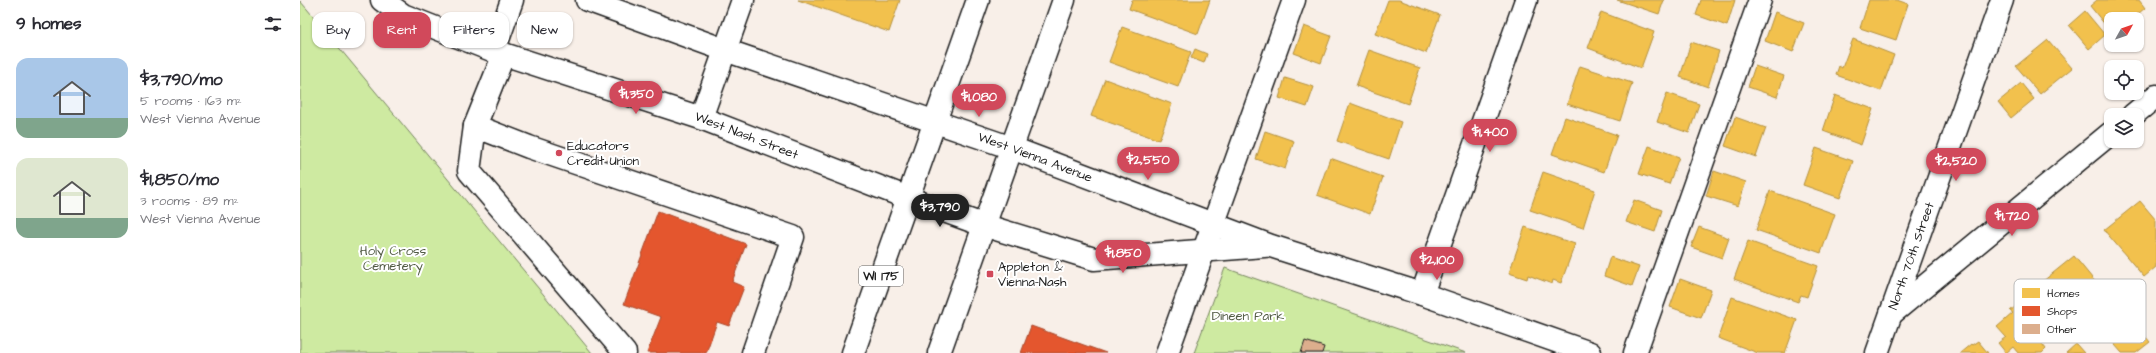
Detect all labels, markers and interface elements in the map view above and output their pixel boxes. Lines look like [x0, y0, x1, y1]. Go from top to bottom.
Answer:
text: 9 homes [16, 12, 81, 36]
chip: Buy [312, 12, 365, 48]
chip: Rent [373, 12, 431, 48]
chip: Filters [439, 12, 509, 48]
chip: New [517, 12, 573, 48]
north arrow [2104, 12, 2144, 52]
map controls [2104, 12, 2144, 148]
icon: filters [262, 13, 284, 35]
button: locate [2104, 60, 2144, 100]
text: $3,790/mo [140, 68, 223, 92]
icon: home [48, 74, 96, 122]
pin: $1,350 [603, 81, 669, 115]
pin: $1,080 [946, 84, 1012, 118]
text: $1,350 [618, 85, 654, 103]
text: $1,080 [961, 88, 997, 106]
text: 5 rooms · 163 m² [140, 92, 242, 110]
street label: West Nash Street [692, 107, 801, 164]
button: layers [2104, 108, 2144, 148]
text: West Vienna Avenue [140, 110, 260, 128]
pin: $1,400 [1457, 119, 1523, 153]
text: $1,400 [1472, 123, 1508, 141]
street label: West Vienna Avenue [976, 128, 1095, 187]
place label: Educators Credit Union [567, 137, 640, 170]
pin: $2,550 [1115, 147, 1181, 181]
marker: Educators Credit Union [554, 148, 564, 158]
pin: $2,520 [1923, 148, 1989, 182]
text: $2,550 [1126, 151, 1170, 169]
text: $2,520 [1935, 152, 1977, 170]
text: $1,850/mo [140, 168, 219, 192]
icon: home [48, 174, 96, 222]
text: 3 rooms · 89 m² [140, 192, 239, 210]
pin: $3,790 [907, 194, 973, 228]
text: $3,790 [920, 198, 960, 216]
street label: North 70th Street [1884, 199, 1939, 312]
pin: $1,720 [1979, 203, 2045, 237]
text: $1,720 [1995, 207, 2029, 225]
text: West Vienna Avenue [140, 210, 260, 228]
pin: $1,850 [1090, 240, 1156, 274]
park label: Holy Cross Cemetery [360, 242, 427, 276]
text: $1,850 [1104, 244, 1142, 262]
pin: $2,100 [1404, 247, 1470, 281]
text: $2,100 [1419, 251, 1455, 269]
place label: Appleton & Vienna-Nash [998, 258, 1067, 291]
road number: WI 175 [859, 266, 903, 286]
marker: Appleton & Vienna-Nash [985, 269, 995, 279]
legend [2014, 279, 2146, 343]
text: Homes [2047, 286, 2080, 301]
text: Shops [2047, 304, 2078, 319]
park label: Dineen Park [1212, 307, 1284, 325]
text: Other [2047, 322, 2076, 337]

